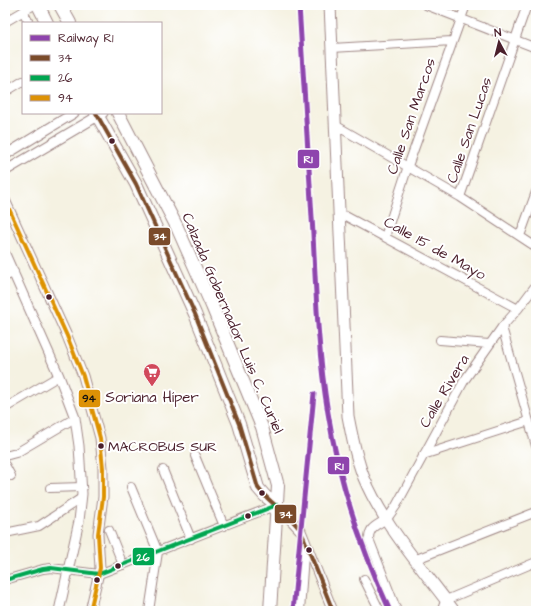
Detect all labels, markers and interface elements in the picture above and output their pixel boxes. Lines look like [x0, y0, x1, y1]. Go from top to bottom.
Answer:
legend [22, 22, 162, 114]
north arrow [479, 22, 519, 62]
text: N [494, 25, 502, 40]
text: Railway R1 [58, 30, 114, 48]
text: 34 [58, 50, 72, 67]
street label: Calle San Marcos [382, 55, 441, 177]
text: 26 [58, 70, 73, 87]
street label: Calle San Lucas [442, 74, 498, 186]
text: 94 [58, 90, 73, 107]
unlabelled marker [107, 136, 117, 146]
line badge: R1 [297, 149, 320, 169]
text: R1 [303, 152, 313, 167]
street label: Calzada Gobernador Luis C. Curiel [176, 210, 289, 437]
street label: Calle 15 de Mayo [379, 212, 490, 286]
line badge: 34 [148, 227, 171, 246]
text: 34 [152, 229, 167, 244]
unlabelled marker [44, 292, 54, 302]
street label: Calle Rivera [414, 350, 475, 432]
supermarket icon: Soriana Híper [142, 362, 162, 387]
place label: Soriana Híper [105, 387, 199, 408]
line badge: 94 [78, 389, 101, 408]
text: 94 [82, 391, 96, 406]
place label: MACROBUS SUR [108, 437, 217, 457]
marker: MACROBUS SUR [96, 441, 106, 451]
line badge: R1 [327, 456, 350, 475]
text: R1 [334, 459, 344, 474]
unlabelled marker [257, 488, 267, 498]
line badge: 34 [274, 504, 297, 524]
text: 34 [278, 507, 293, 522]
unlabelled marker [243, 511, 253, 521]
unlabelled marker [304, 545, 314, 555]
line badge: 26 [132, 547, 155, 566]
text: 26 [135, 550, 150, 565]
unlabelled marker [113, 561, 123, 571]
unlabelled marker [92, 575, 102, 585]

